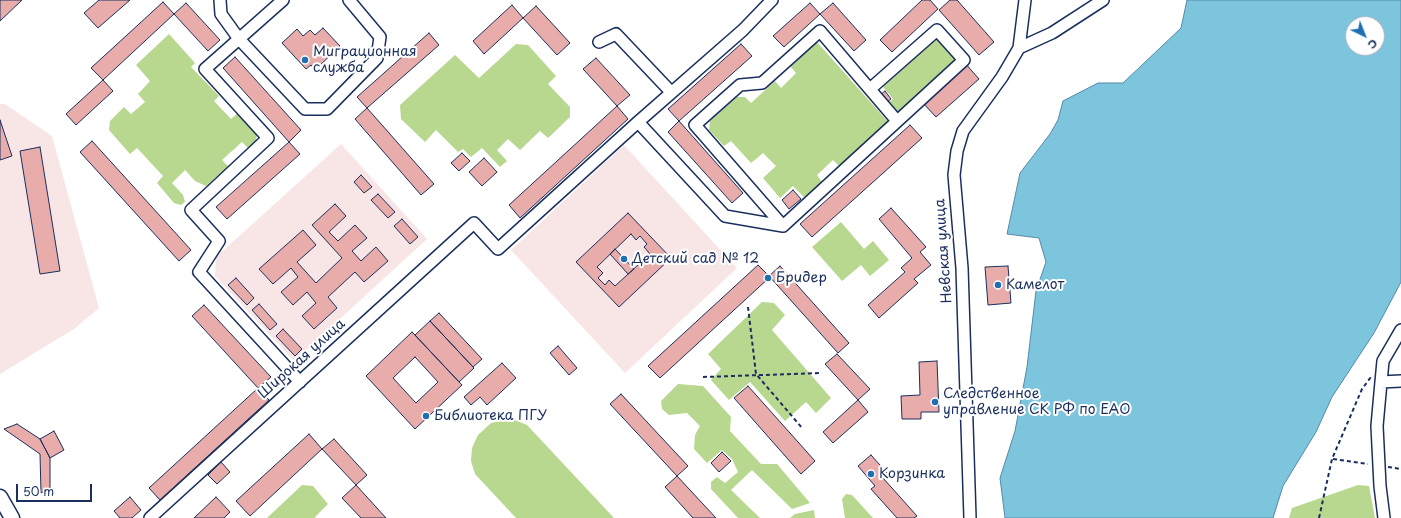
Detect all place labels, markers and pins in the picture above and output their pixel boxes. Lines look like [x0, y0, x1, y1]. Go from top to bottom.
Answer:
place label: Миграционная служба [313, 44, 417, 76]
marker: Миграционная служба [300, 55, 310, 65]
place label: Детский сад № 12 [632, 251, 759, 267]
marker: Детский сад № 12 [619, 254, 629, 264]
place label: Бридер [776, 270, 827, 286]
marker: Бридер [763, 273, 773, 283]
place label: Камелот [1006, 277, 1064, 293]
marker: Камелот [993, 280, 1003, 290]
place label: Следственное управление СК РФ по ЕАО [943, 386, 1130, 418]
marker: Следственное управление СК РФ по ЕАО [930, 397, 940, 407]
place label: Библиотека ПГУ [434, 408, 547, 424]
marker: Библиотека ПГУ [421, 411, 431, 421]
place label: Корзинка [879, 466, 945, 482]
marker: Корзинка [866, 469, 876, 479]

